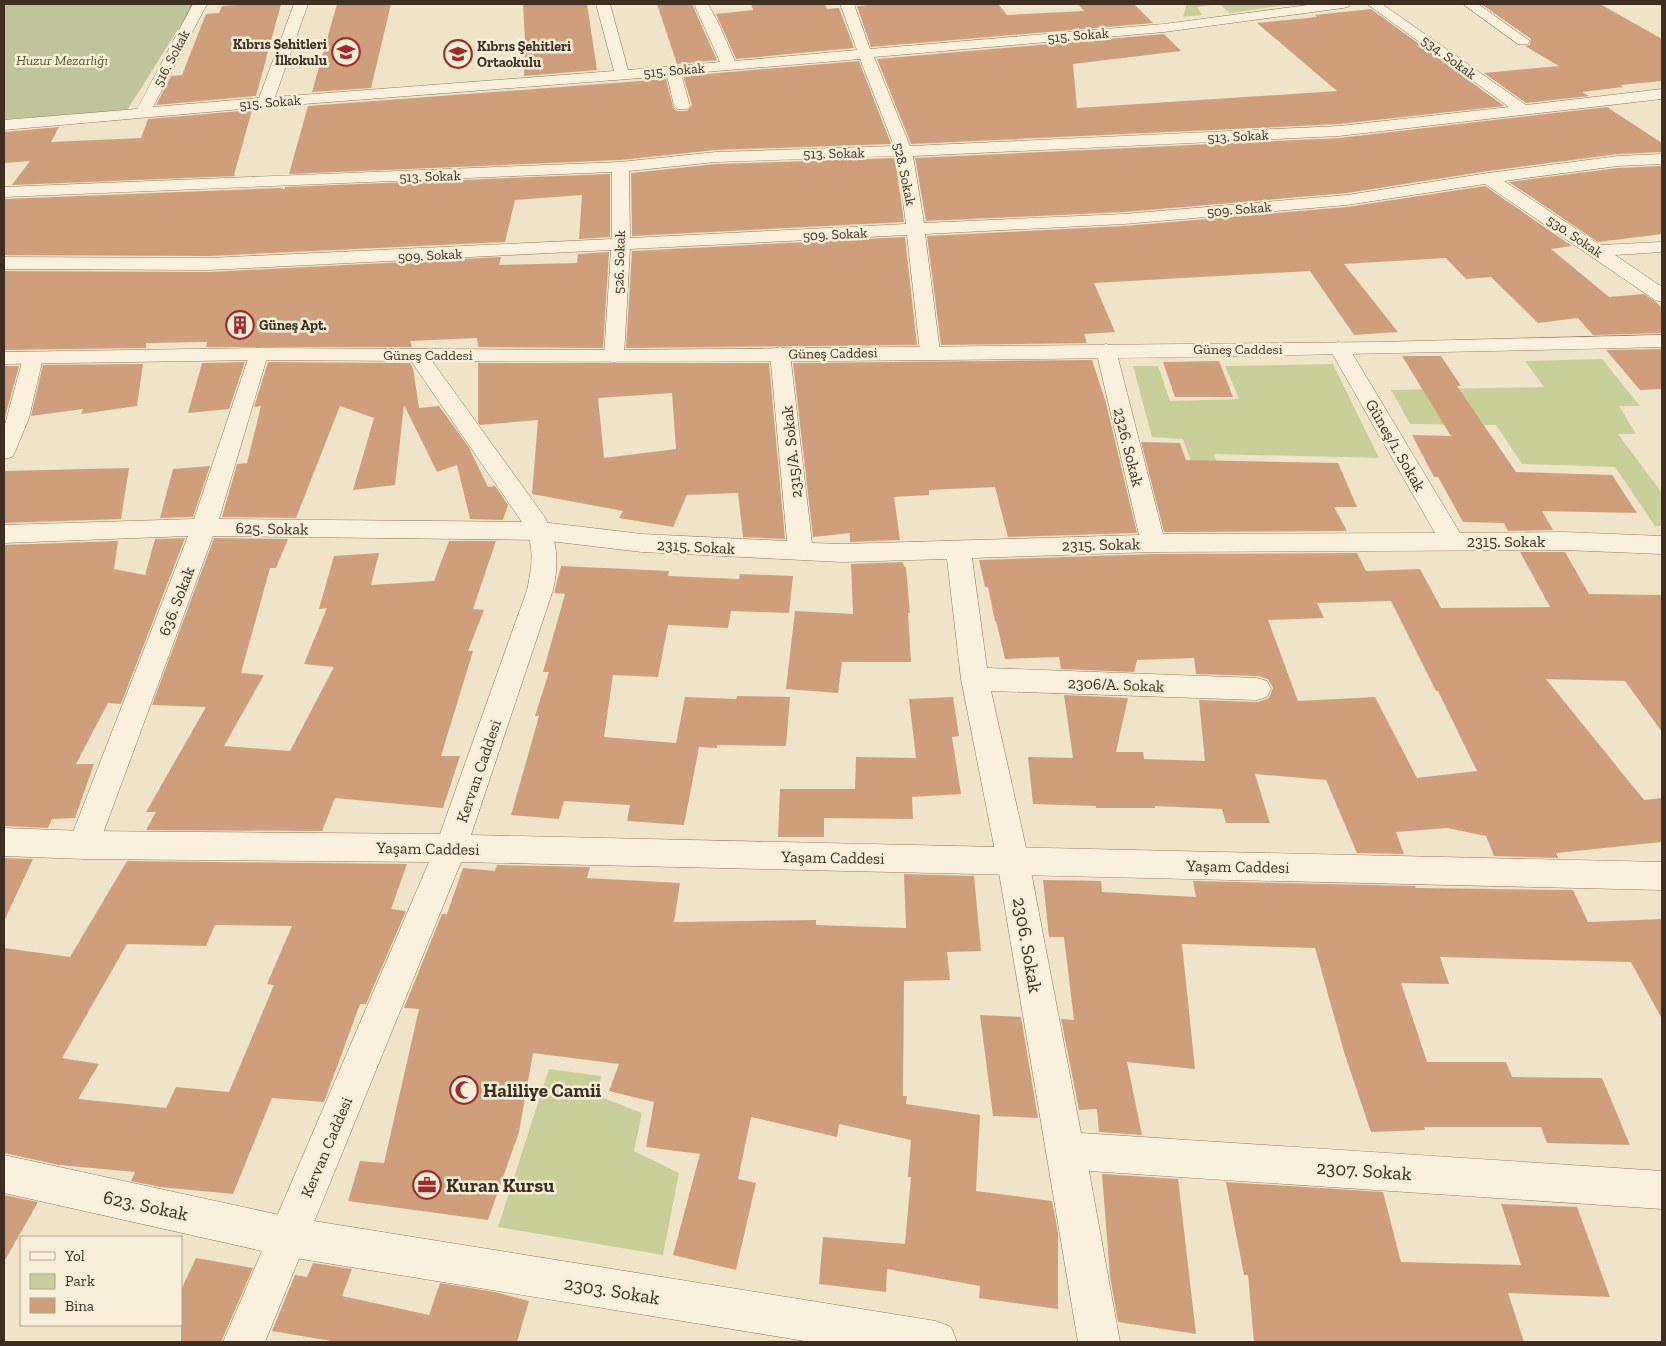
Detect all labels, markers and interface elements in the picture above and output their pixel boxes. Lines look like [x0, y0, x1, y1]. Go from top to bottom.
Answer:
street label: 515. Sokak [1047, 24, 1110, 47]
street label: 516. Sokak [149, 26, 194, 90]
street label: 534. Sokak [1418, 32, 1480, 83]
place label: Kıbrıs Şehitleri İlkokulu [233, 36, 327, 69]
school or university icon: Kıbrıs Şehitleri İlkokulu [331, 37, 361, 67]
place label: Kıbrıs Şehitleri Ortaokulu [477, 38, 571, 71]
school or university icon: Kıbrıs Şehitleri Ortaokulu [443, 39, 473, 69]
park label: Huzur Mezarlığı [16, 52, 108, 69]
street label: 515. Sokak [643, 59, 706, 82]
street label: 515. Sokak [239, 91, 302, 114]
street label: 513. Sokak [1207, 126, 1270, 147]
street label: 528. Sokak [890, 141, 920, 208]
street label: 513. Sokak [803, 144, 866, 163]
street label: 513. Sokak [399, 167, 462, 186]
street label: 509. Sokak [1206, 198, 1273, 221]
street label: 530. Sokak [1543, 211, 1607, 262]
street label: 509. Sokak [802, 224, 869, 245]
street label: 526. Sokak [610, 229, 629, 294]
street label: 509. Sokak [397, 245, 464, 266]
building icon: Güneş Apt. [225, 310, 255, 340]
place label: Güneş Apt. [259, 317, 327, 334]
street label: Güneş Caddesi [1193, 341, 1283, 358]
street label: Güneş Caddesi [788, 344, 878, 363]
street label: Güneş Caddesi [383, 347, 473, 364]
street label: Güneş/1. Sokak [1361, 396, 1430, 495]
street label: 2315/A. Sokak [777, 404, 806, 499]
street label: 2326. Sokak [1110, 406, 1148, 489]
street label: 625. Sokak [235, 518, 309, 539]
street label: 2315. Sokak [1467, 532, 1546, 551]
street label: 2315. Sokak [1062, 534, 1141, 555]
street label: 2315. Sokak [656, 535, 736, 558]
street label: 636. Sokak [155, 563, 199, 639]
street label: 2306/A. Sokak [1067, 673, 1165, 696]
street label: Kervan Caddesi [452, 717, 505, 825]
street label: Yaşam Caddesi [375, 838, 480, 859]
street label: Yaşam Caddesi [780, 847, 885, 868]
street label: Yaşam Caddesi [1185, 856, 1290, 877]
street label: 2306. Sokak [1008, 895, 1047, 995]
mosque icon: Haliliye Camii [449, 1075, 479, 1105]
place label: Haliliye Camii [483, 1079, 602, 1102]
street label: Kervan Caddesi [297, 1094, 356, 1200]
street label: 2307. Sokak [1316, 1156, 1412, 1185]
office icon: Kuran Kursu [412, 1170, 442, 1200]
place label: Kuran Kursu [446, 1174, 554, 1197]
street label: 623. Sokak [101, 1185, 191, 1226]
legend [20, 1236, 182, 1326]
text: Yol [64, 1247, 85, 1265]
text: Park [65, 1272, 95, 1290]
street label: 2303. Sokak [562, 1272, 661, 1309]
text: Bina [65, 1297, 94, 1315]

